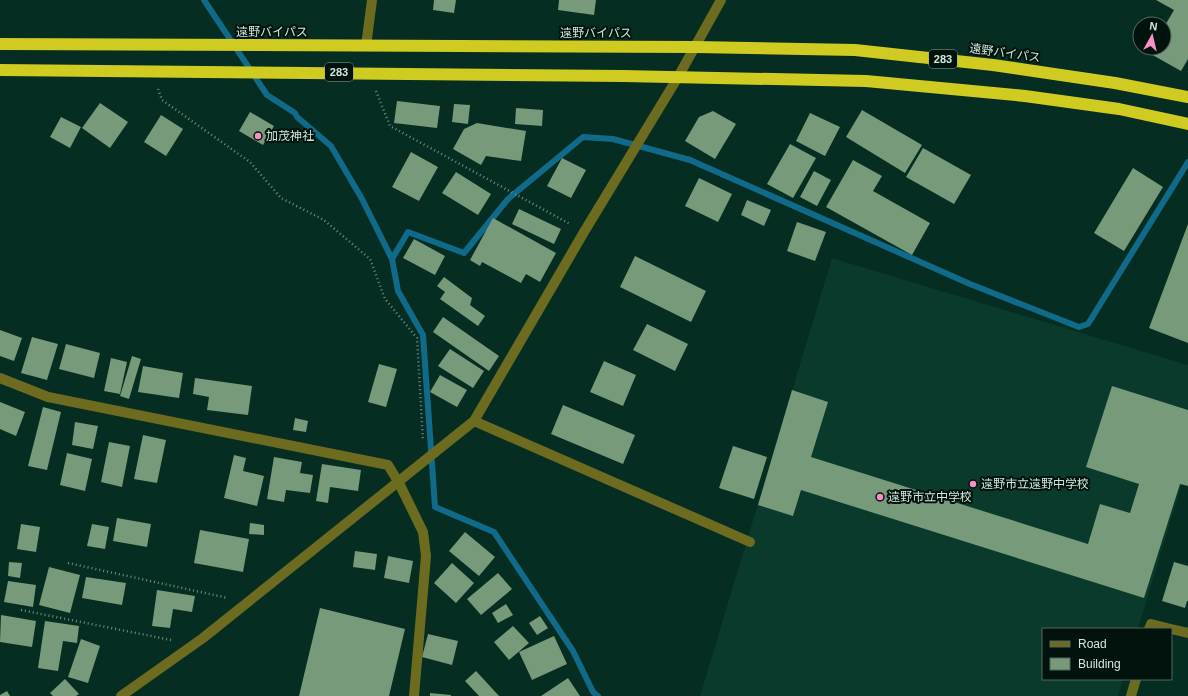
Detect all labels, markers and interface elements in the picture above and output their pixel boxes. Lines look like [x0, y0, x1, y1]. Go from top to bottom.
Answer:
north arrow [1132, 16, 1172, 56]
text: N [1149, 20, 1158, 33]
street label: 遠野バイパス [236, 25, 308, 39]
street label: 遠野バイパス [560, 26, 632, 40]
street label: 遠野バイパス [968, 41, 1042, 65]
road number: 283 [929, 50, 957, 68]
road number: 283 [325, 63, 353, 81]
place label: 加茂神社 [266, 129, 314, 143]
marker: 加茂神社 [253, 131, 263, 141]
place label: 遠野市立遠野中学校 [981, 477, 1089, 491]
marker: 遠野市立遠野中学校 [968, 479, 978, 489]
place label: 遠野市立中学校 [888, 490, 972, 504]
marker: 遠野市立中学校 [875, 492, 885, 502]
legend [1042, 628, 1172, 680]
text: Road [1078, 637, 1107, 651]
text: Building [1078, 657, 1121, 671]

